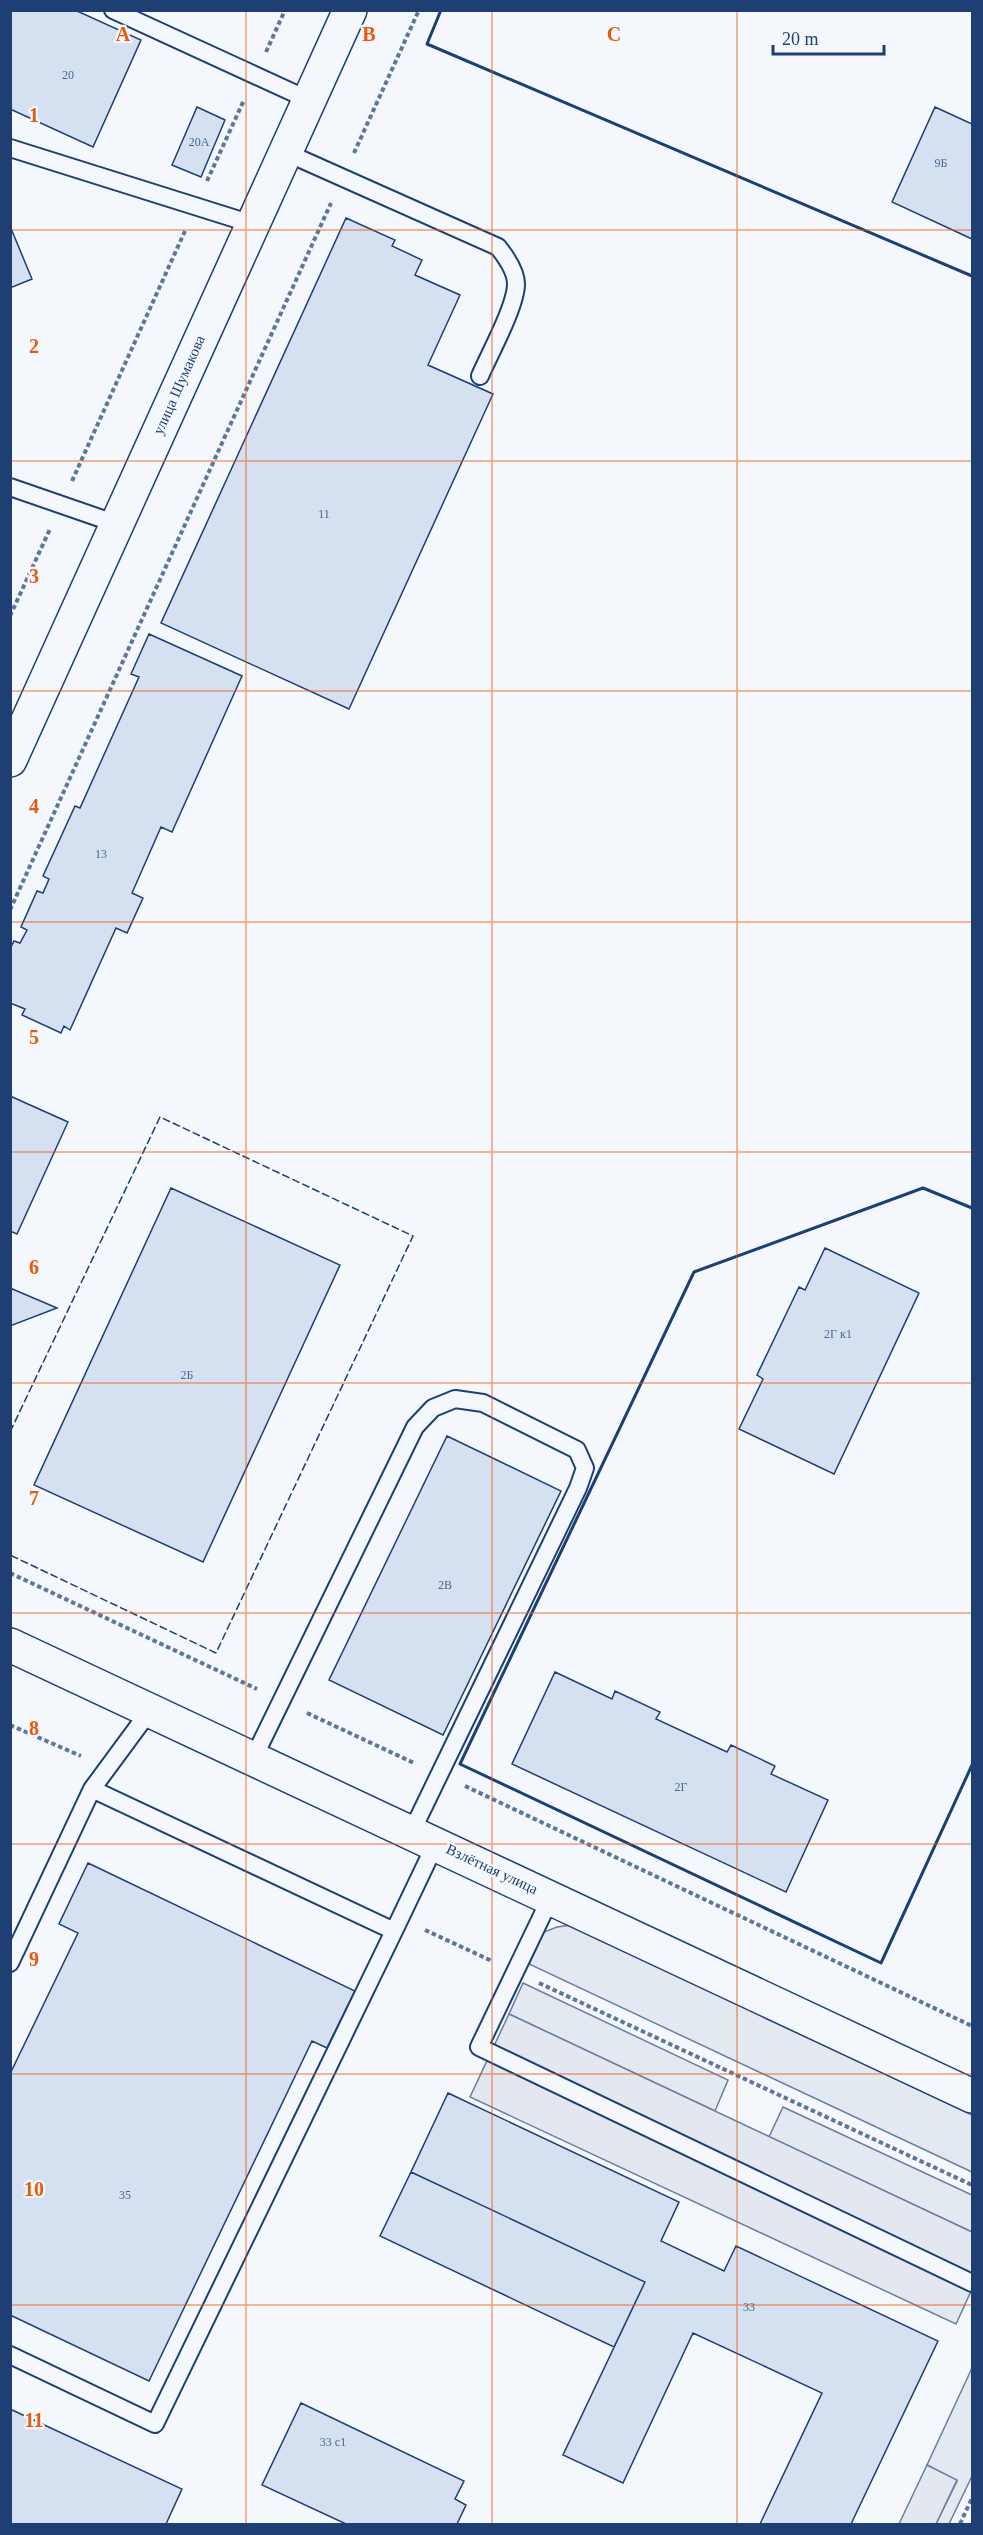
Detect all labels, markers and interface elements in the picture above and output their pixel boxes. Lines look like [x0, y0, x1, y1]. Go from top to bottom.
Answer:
scale bar [773, 18, 884, 56]
text: A [116, 23, 131, 45]
text: B [362, 23, 376, 45]
text: C [607, 23, 621, 45]
text: 20 m [782, 29, 819, 49]
house number: 20 [62, 68, 74, 82]
text: 1 [29, 104, 39, 126]
house number: 20А [189, 135, 210, 149]
house number: 9Б [935, 156, 948, 170]
street label: улица Шумакова [150, 333, 208, 437]
text: 2 [29, 335, 39, 357]
house number: 11 [318, 507, 330, 521]
text: 3 [29, 565, 39, 587]
text: 4 [29, 795, 39, 817]
house number: 13 [95, 847, 107, 861]
text: 5 [29, 1026, 39, 1048]
text: 6 [29, 1256, 39, 1278]
house number: 2Г к1 [824, 1327, 852, 1341]
house number: 2Б [181, 1368, 194, 1382]
text: 7 [29, 1487, 39, 1509]
house number: 2В [438, 1578, 452, 1592]
text: 8 [29, 1717, 39, 1739]
house number: 2Г [675, 1780, 688, 1794]
street label: Взлётная улица [444, 1841, 541, 1897]
text: 9 [29, 1948, 39, 1970]
text: 10 [24, 2178, 44, 2200]
house number: 35 [119, 2188, 131, 2202]
house number: 33 [743, 2300, 755, 2314]
text: 11 [25, 2409, 43, 2431]
house number: 33 с1 [320, 2435, 346, 2449]

